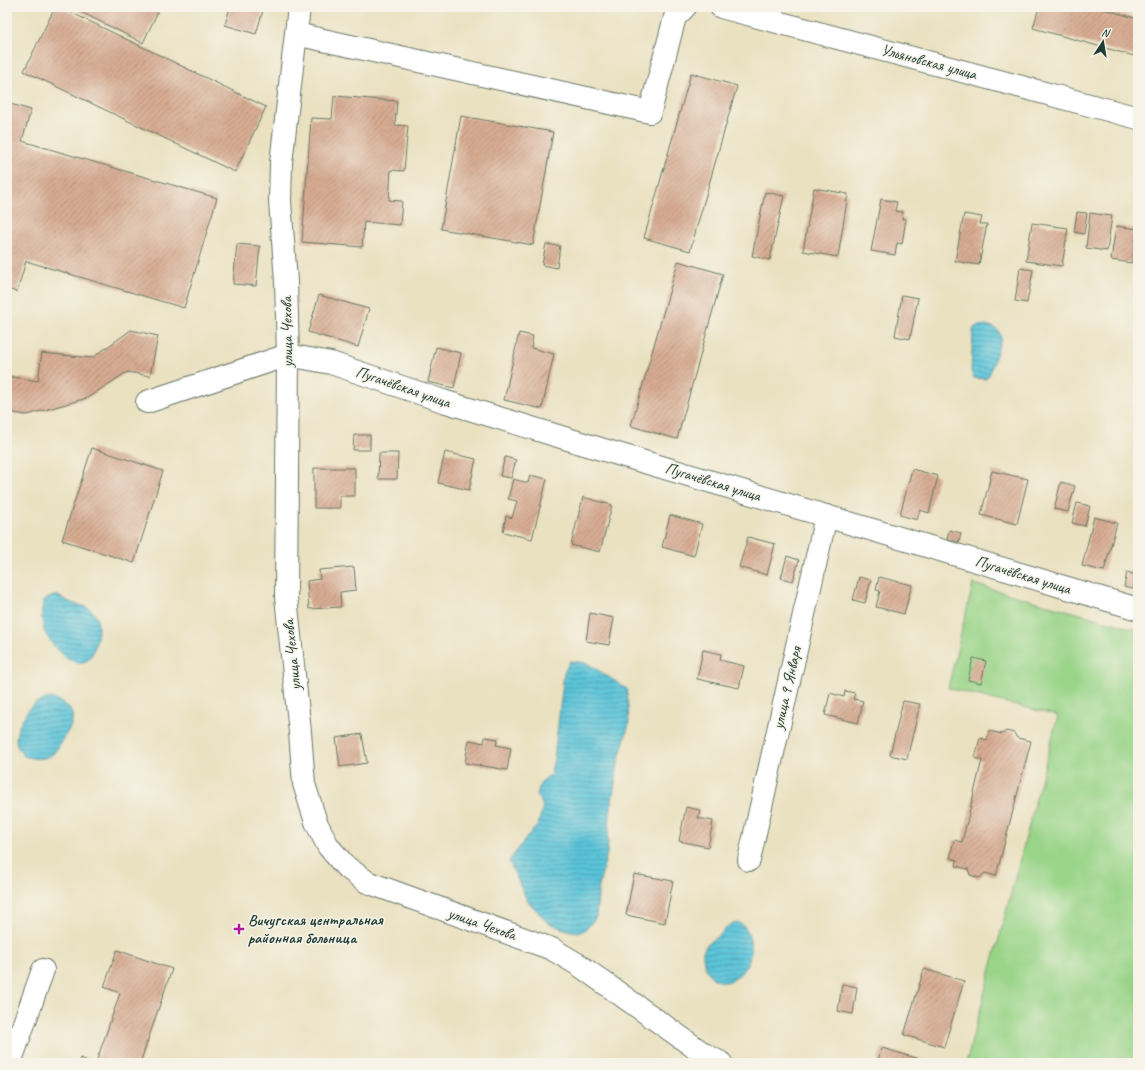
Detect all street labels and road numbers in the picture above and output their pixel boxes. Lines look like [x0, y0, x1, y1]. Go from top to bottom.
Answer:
street label: Ульяновская улица [879, 40, 980, 85]
street label: улица Чехова [276, 295, 298, 369]
street label: Пугачёвская улица [353, 361, 454, 413]
street label: Пугачёвская улица [663, 458, 765, 506]
street label: Пугачёвская улица [973, 551, 1075, 599]
street label: улица Чехова [278, 617, 306, 692]
street label: улица 9 Января [768, 644, 806, 732]
street label: улица Чехова [444, 903, 520, 945]

